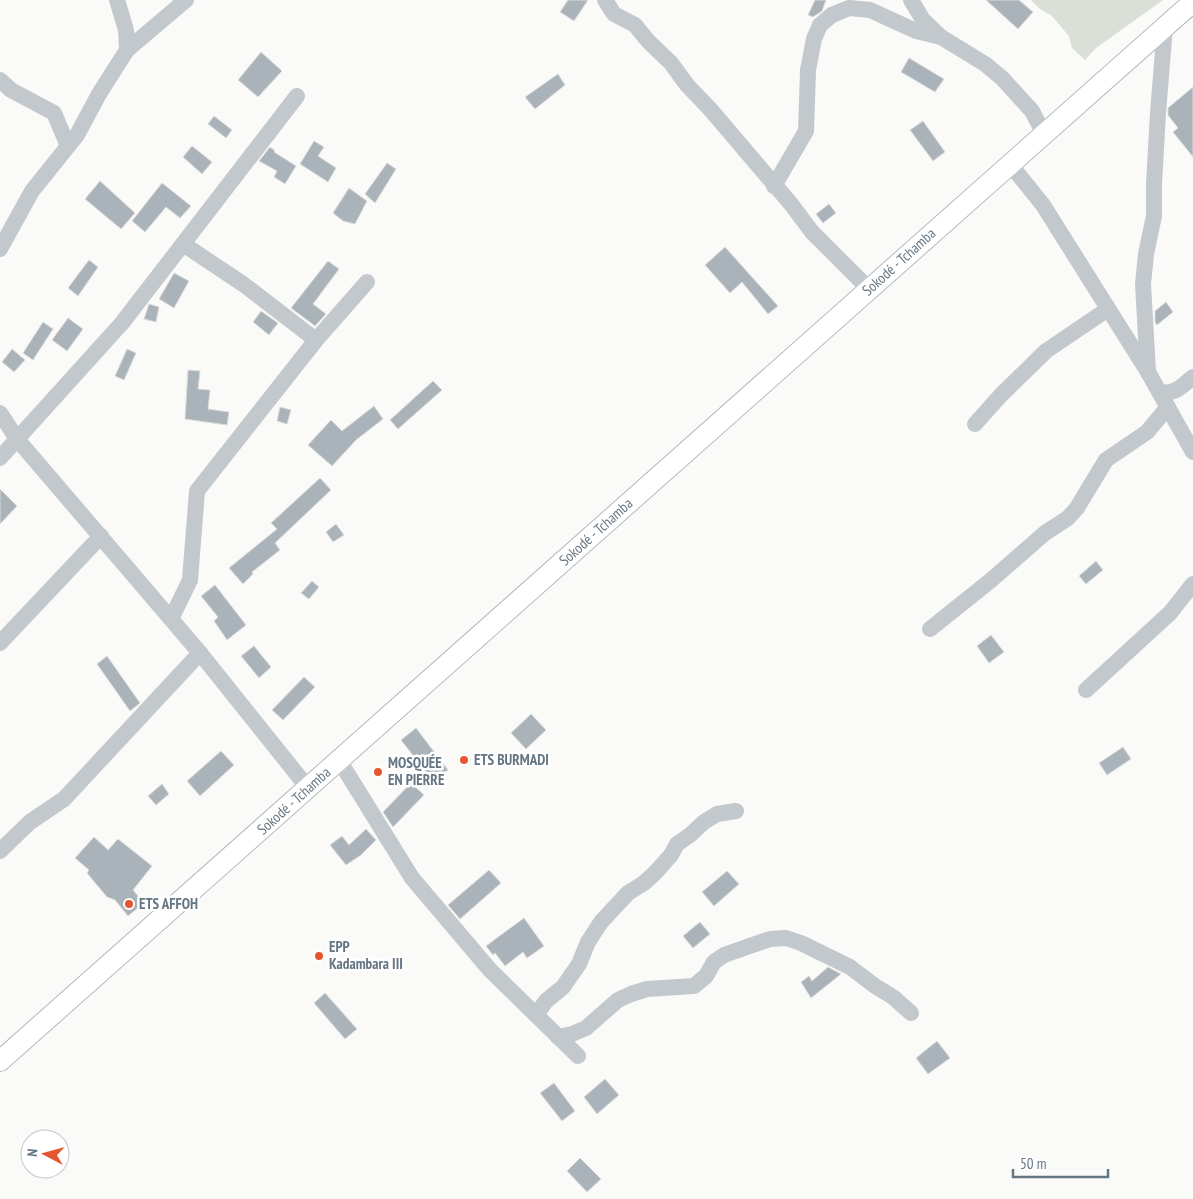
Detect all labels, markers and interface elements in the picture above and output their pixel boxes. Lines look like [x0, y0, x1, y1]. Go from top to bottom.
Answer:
street label: Sokodé - Tchamba [858, 224, 939, 300]
street label: Sokodé - Tchamba [555, 494, 636, 570]
place label: ETS BURMADI [474, 750, 549, 769]
place label: MOSQUÉE EN PIERRE [388, 753, 444, 789]
marker: ETS BURMADI [458, 754, 470, 766]
street label: Sokodé - Tchamba [253, 763, 334, 839]
marker: MOSQUÉE EN PIERRE [372, 766, 384, 778]
place label: ETS AFFOH [139, 894, 198, 913]
marker: ETS AFFOH [123, 898, 135, 910]
place label: EPP Kadambara III [329, 937, 403, 973]
marker: EPP Kadambara III [313, 950, 325, 962]
north arrow [20, 1129, 70, 1179]
scale bar [1013, 1146, 1108, 1178]
text: N [23, 1148, 41, 1157]
text: 50 m [1020, 1154, 1046, 1173]

